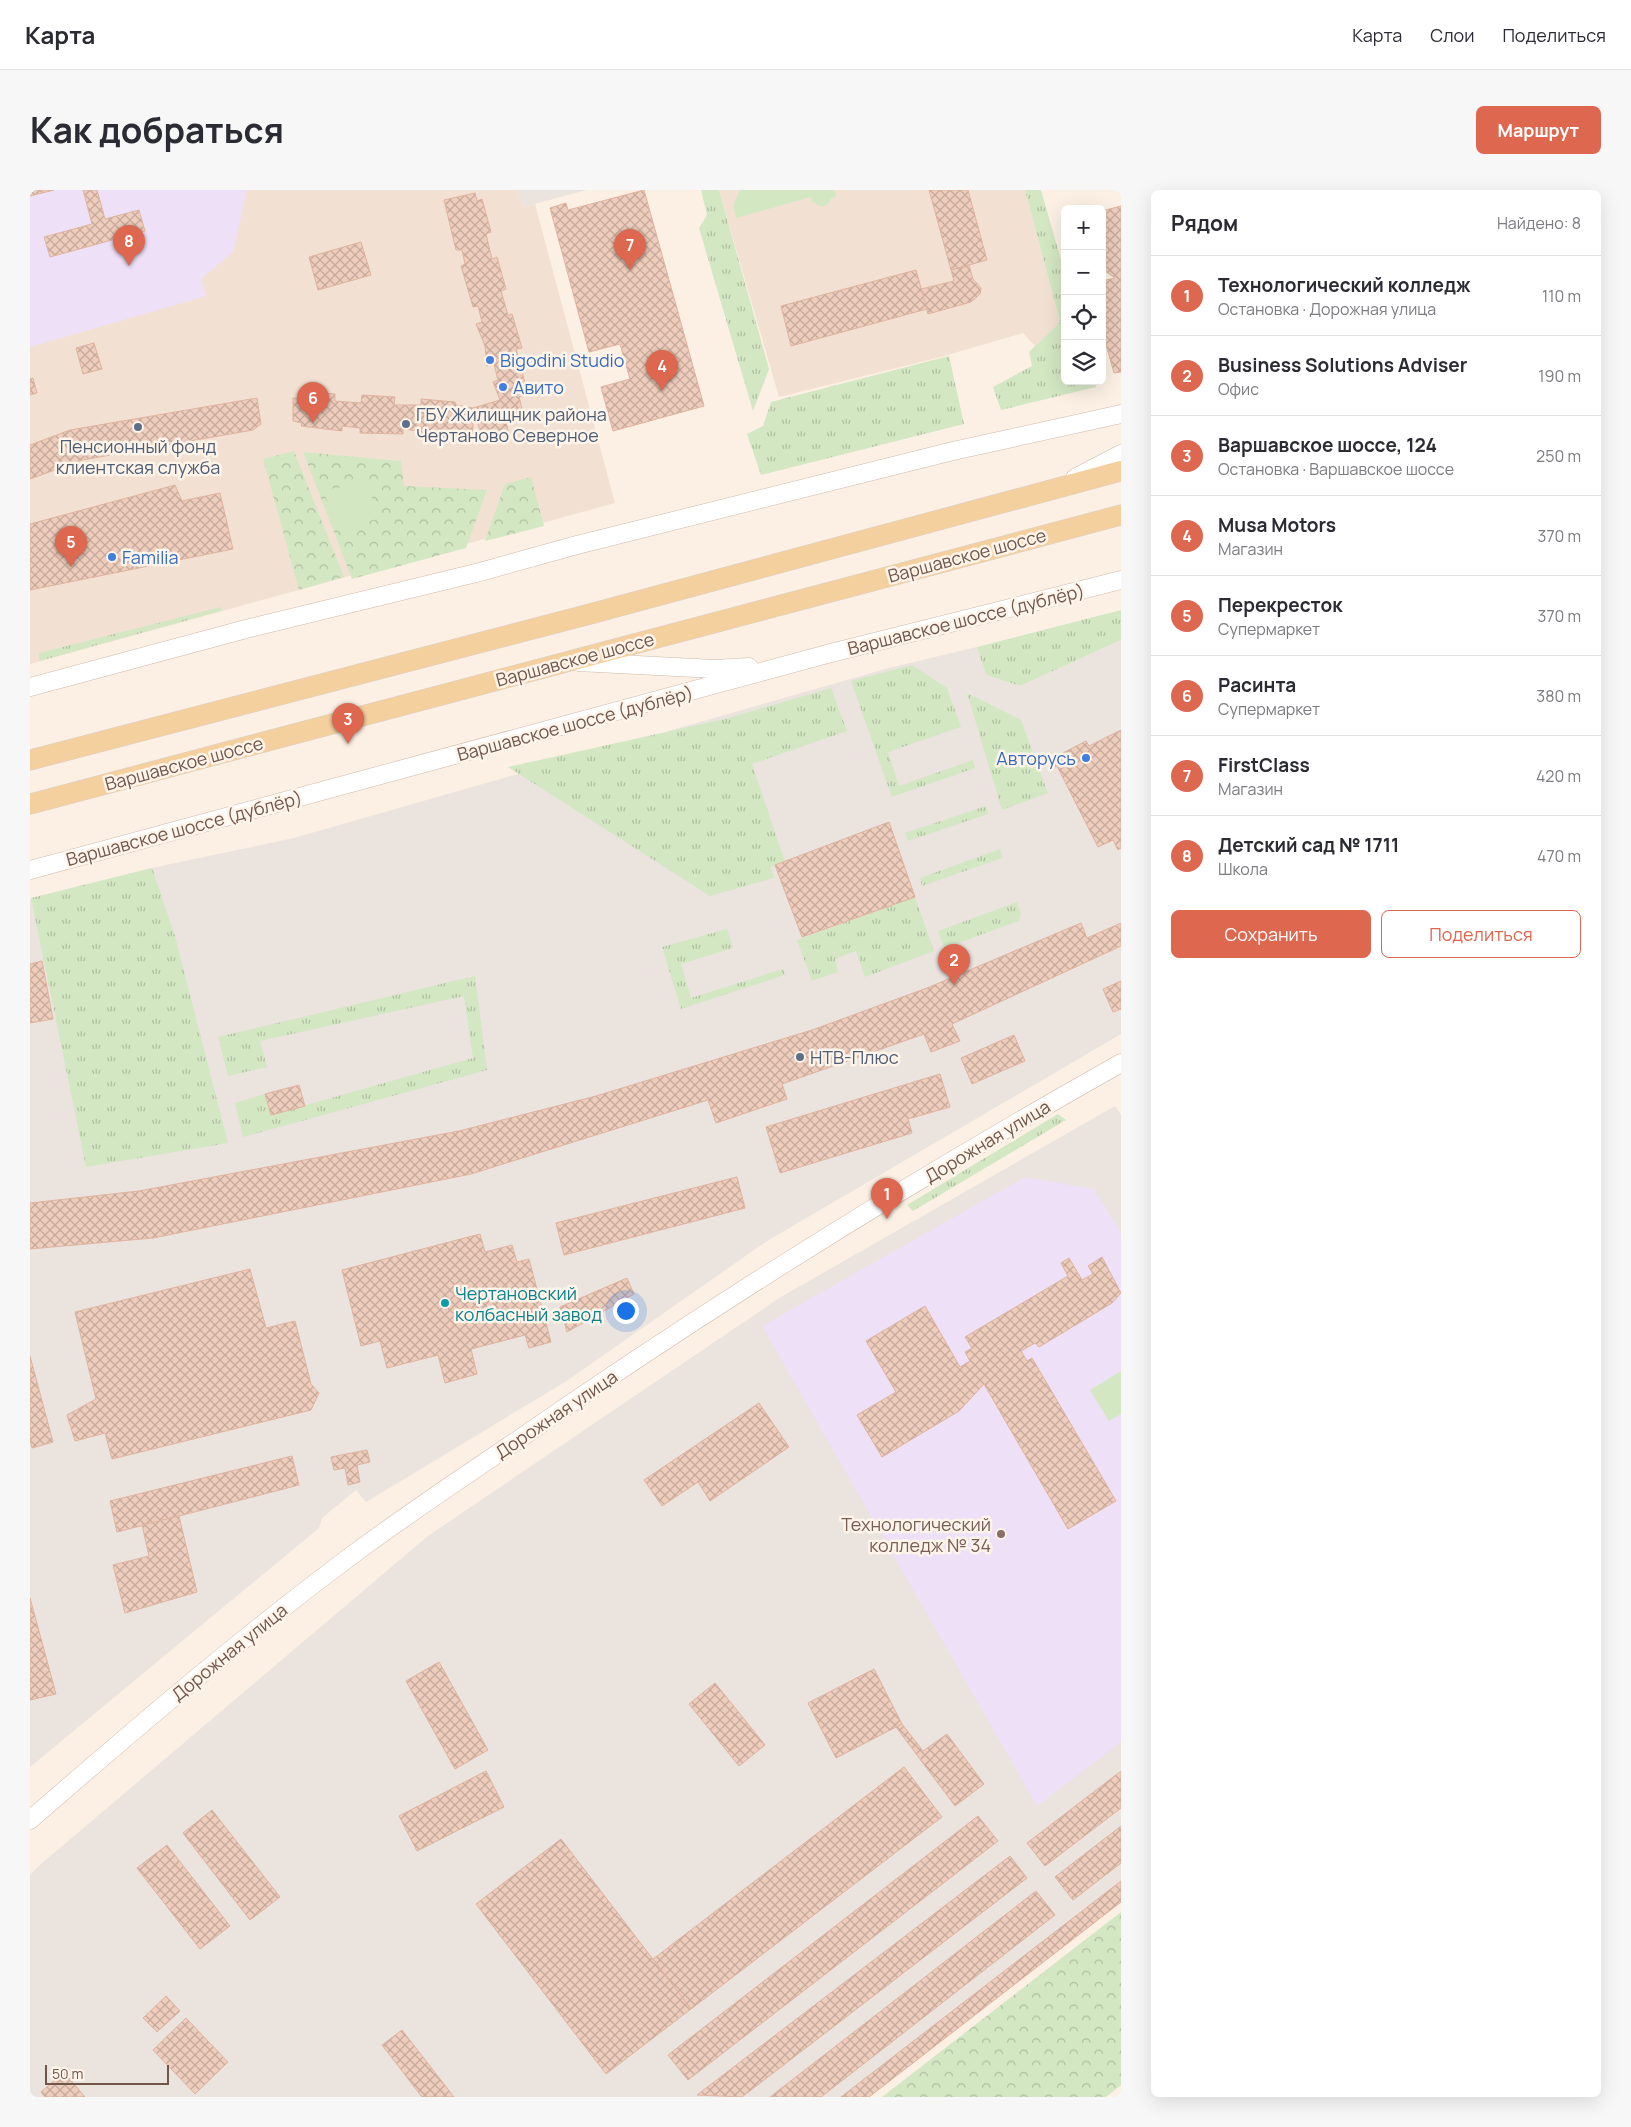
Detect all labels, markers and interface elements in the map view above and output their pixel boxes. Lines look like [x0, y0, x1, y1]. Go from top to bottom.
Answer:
text: Карта [25, 18, 95, 51]
text: Карта [1352, 23, 1402, 47]
text: Слои [1430, 23, 1474, 47]
text: Поделиться [1502, 23, 1606, 47]
text: Как добраться [30, 106, 284, 154]
button: Маршрут [1476, 106, 1601, 154]
map controls [1061, 205, 1106, 385]
button: + [1061, 205, 1106, 250]
text: Рядом [1171, 209, 1238, 237]
text: Найдено: 8 [1497, 212, 1581, 234]
pin: 8 [113, 225, 145, 266]
pin: 7 [614, 229, 646, 270]
button: − [1061, 250, 1106, 295]
text: Технологический колледж [1218, 272, 1470, 298]
text: 1 [1183, 285, 1191, 307]
text: 110 m [1542, 285, 1581, 307]
button: locate [1061, 295, 1106, 340]
text: Остановка · Дорожная улица [1218, 298, 1436, 320]
button: layers [1061, 340, 1106, 385]
place label: Bigodini Studio [500, 348, 624, 372]
pin: 4 [646, 350, 678, 391]
text: Business Solutions Adviser [1218, 352, 1467, 378]
marker: Bigodini Studio [484, 354, 496, 366]
text: 2 [1182, 365, 1192, 387]
text: 190 m [1538, 365, 1581, 387]
place label: Авито [513, 375, 564, 399]
text: Офис [1218, 378, 1259, 400]
marker: Авито [497, 381, 509, 393]
pin: 6 [297, 382, 329, 423]
place label: ГБУ Жилищник района Чертаново Северное [416, 402, 607, 447]
marker: ГБУ Жилищник района Чертаново Северное [400, 418, 412, 430]
marker: Пенсионный фонд клиентская служба [132, 421, 144, 433]
text: Варшавское шоссе, 124 [1218, 432, 1437, 458]
place label: Пенсионный фонд клиентская служба [56, 434, 220, 479]
text: 3 [1182, 445, 1192, 467]
text: 250 m [1536, 445, 1581, 467]
text: Остановка · Варшавское шоссе [1218, 458, 1454, 480]
text: Musa Motors [1218, 512, 1336, 538]
street label: Варшавское шоссе [885, 522, 1049, 588]
text: 4 [1182, 525, 1192, 547]
text: 370 m [1538, 525, 1581, 547]
pin: 5 [55, 526, 87, 567]
text: Магазин [1218, 538, 1283, 560]
place label: Familia [122, 545, 179, 569]
marker: Familia [106, 551, 118, 563]
street label: Варшавское шоссе (дублёр) [845, 578, 1087, 660]
text: Перекресток [1218, 592, 1342, 618]
text: 5 [1182, 605, 1192, 627]
text: 370 m [1538, 605, 1581, 627]
text: Супермаркет [1218, 618, 1320, 640]
street label: Варшавское шоссе [493, 626, 657, 692]
text: Расинта [1218, 672, 1296, 698]
street label: Варшавское шоссе (дублёр) [454, 680, 696, 766]
text: 6 [1182, 685, 1192, 707]
text: 380 m [1536, 685, 1581, 707]
text: Супермаркет [1218, 698, 1320, 720]
pin: 3 [332, 703, 364, 744]
street label: Варшавское шоссе [102, 730, 266, 796]
place label: Авторусь [996, 746, 1076, 770]
marker: Авторусь [1080, 752, 1092, 764]
text: FirstClass [1218, 752, 1310, 778]
text: 7 [1183, 765, 1191, 787]
text: 420 m [1536, 765, 1581, 787]
text: Магазин [1218, 778, 1283, 800]
street label: Варшавское шоссе (дублёр) [63, 785, 305, 871]
text: Детский сад № 1711 [1218, 832, 1399, 858]
text: 8 [1182, 845, 1192, 867]
text: 470 m [1537, 845, 1581, 867]
text: Школа [1218, 858, 1268, 880]
button: Сохранить [1171, 910, 1371, 958]
button: Поделиться [1381, 910, 1581, 958]
pin: 2 [938, 944, 970, 985]
place label: НТВ-Плюс [810, 1045, 899, 1069]
marker: НТВ-Плюс [794, 1051, 806, 1063]
street label: Дорожная улица [920, 1094, 1054, 1188]
pin: 1 [871, 1178, 903, 1219]
place label: Чертановский колбасный завод [455, 1281, 602, 1326]
marker: Чертановский колбасный завод [439, 1297, 451, 1309]
your location [613, 1298, 639, 1324]
street label: Дорожная улица [490, 1364, 622, 1464]
place label: Технологический колледж № 34 [841, 1512, 991, 1557]
marker: Технологический колледж № 34 [995, 1528, 1007, 1540]
street label: Дорожная улица [166, 1598, 292, 1706]
scale bar [45, 2062, 169, 2085]
text: 50 m [52, 2064, 83, 2083]

